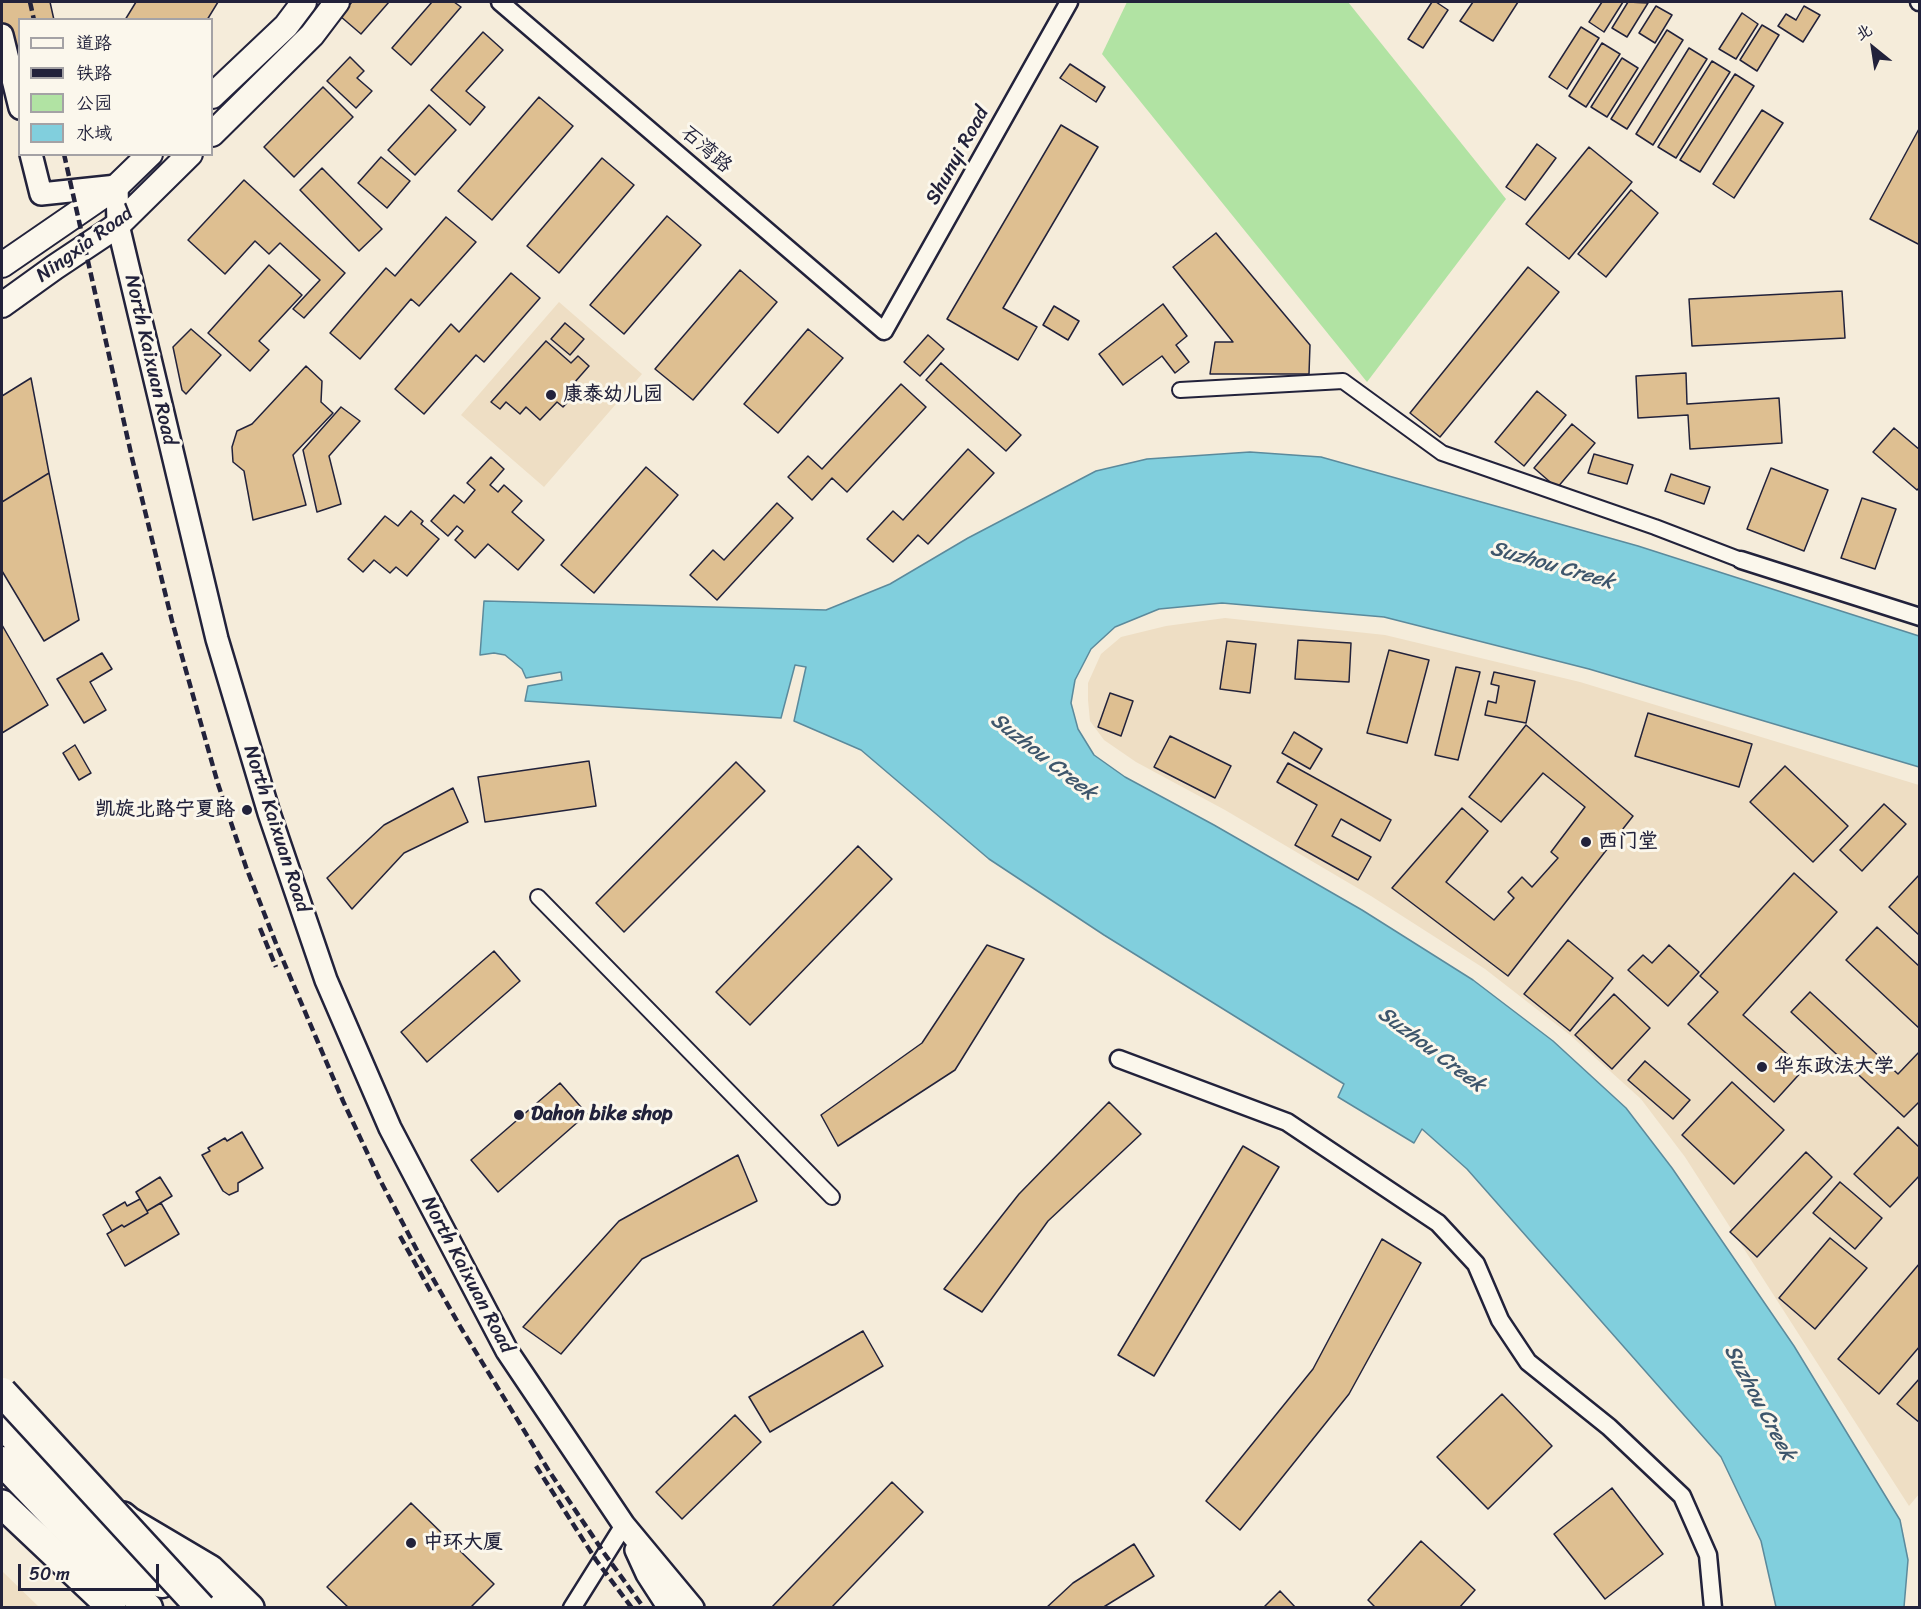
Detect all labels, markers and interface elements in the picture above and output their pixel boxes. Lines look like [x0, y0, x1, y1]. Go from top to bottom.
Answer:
text: 北 [1850, 15, 1878, 49]
legend [18, 18, 213, 156]
north arrow [1843, 18, 1903, 78]
text: 道路 [76, 27, 112, 59]
text: 铁路 [76, 57, 112, 89]
text: 公园 [76, 87, 112, 119]
street label: Shunyi Road [921, 103, 995, 209]
text: 水域 [76, 117, 112, 149]
street label: 石湾路 [675, 121, 737, 179]
street label: Ningxia Road [32, 202, 138, 288]
street label: North Kaixuan Road [119, 272, 181, 448]
place label: 康泰幼儿园 [563, 383, 663, 407]
marker: 康泰幼儿园 [544, 388, 558, 402]
water label: Suzhou Creek [1487, 536, 1617, 596]
water label: Suzhou Creek [985, 708, 1101, 806]
street label: North Kaixuan Road [238, 742, 314, 916]
place label: 凯旋北路宁夏路 [95, 798, 235, 822]
marker: 凯旋北路宁夏路 [240, 803, 254, 817]
place label: 西门堂 [1598, 830, 1658, 854]
marker: 西门堂 [1579, 835, 1593, 849]
water label: Suzhou Creek [1373, 1002, 1489, 1098]
place label: 华东政法大学 [1774, 1055, 1894, 1079]
marker: 华东政法大学 [1755, 1060, 1769, 1074]
place label: Dahon bike shop [531, 1103, 673, 1127]
marker: Dahon bike shop [512, 1108, 526, 1122]
street label: North Kaixuan Road [416, 1192, 518, 1358]
water label: Suzhou Creek [1718, 1341, 1800, 1465]
place label: 中环大厦 [423, 1531, 503, 1555]
marker: 中环大厦 [404, 1536, 418, 1550]
scale bar [21, 1552, 162, 1590]
text: 50 m [29, 1558, 70, 1590]

